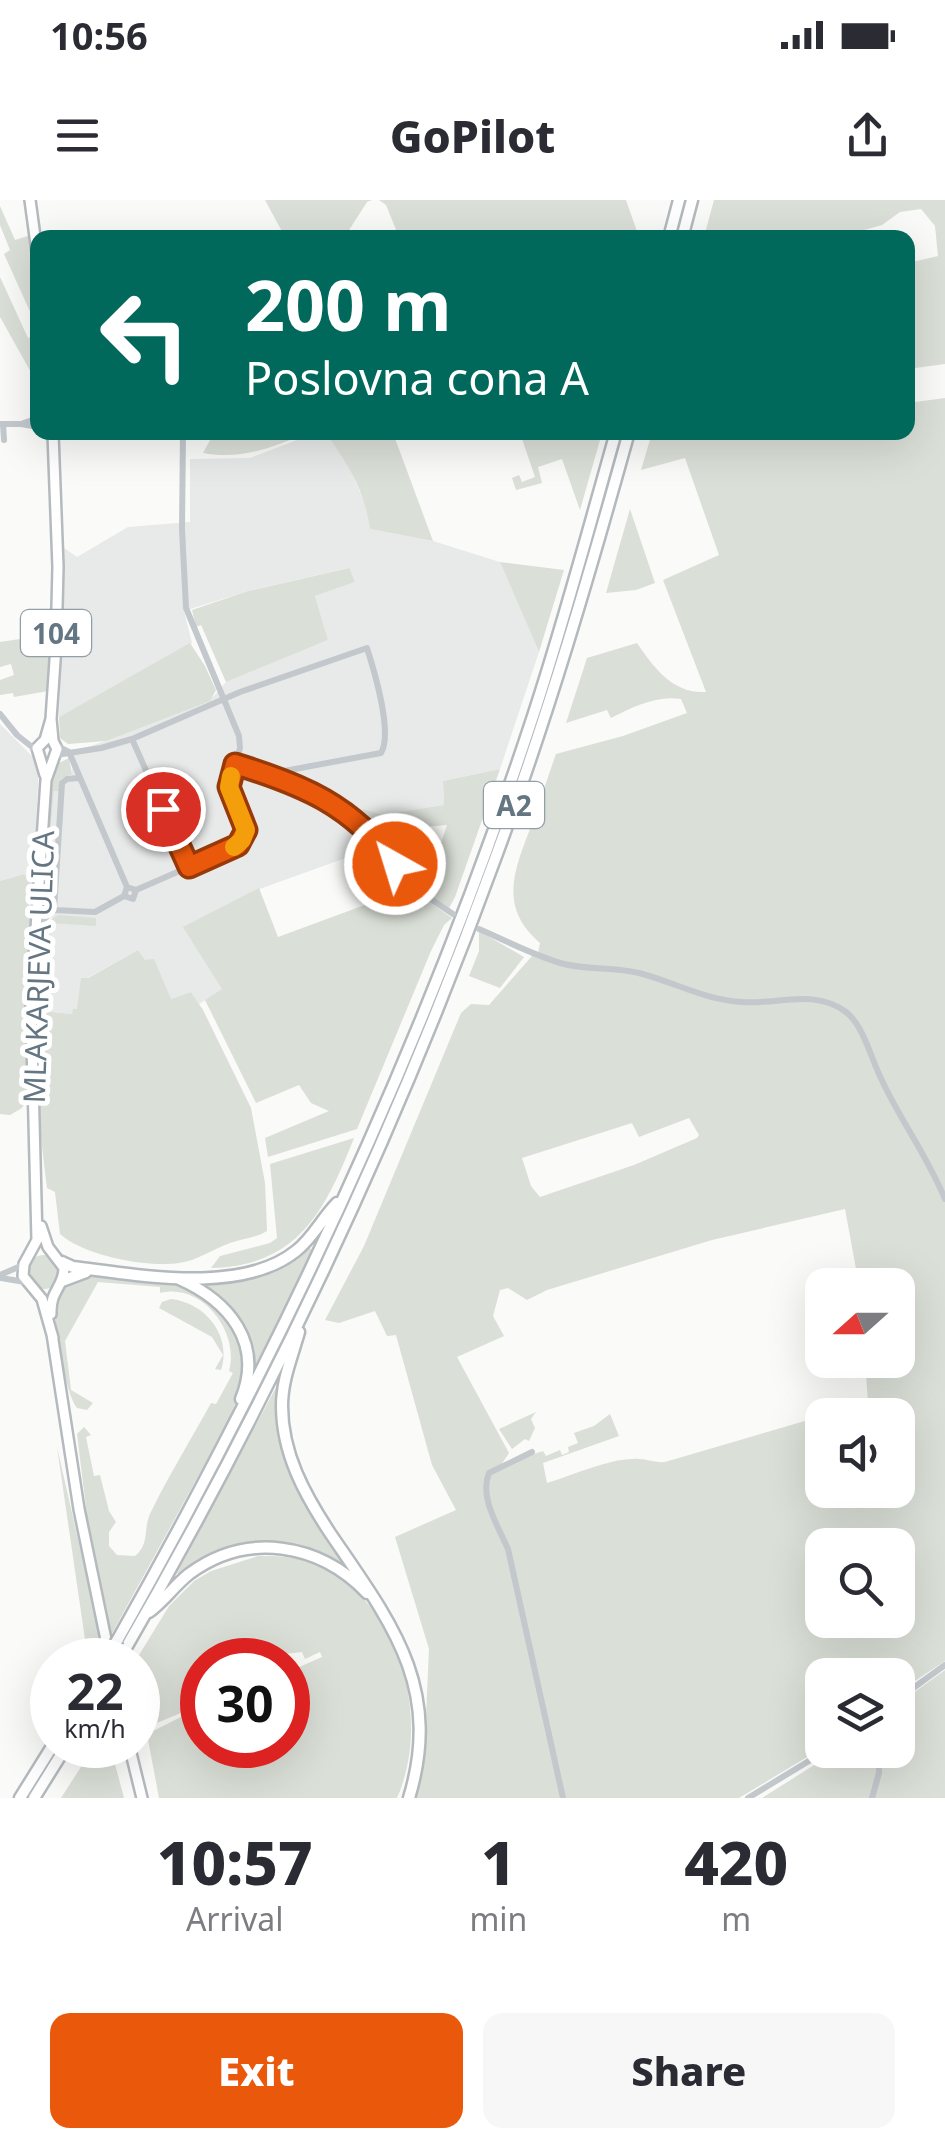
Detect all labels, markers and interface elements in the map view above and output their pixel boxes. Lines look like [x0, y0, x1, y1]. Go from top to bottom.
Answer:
text: 10:56 [50, 9, 148, 61]
text: GoPilot [390, 105, 555, 166]
icon: menu [50, 108, 105, 163]
icon: share [840, 108, 895, 163]
text: 200 m [245, 256, 452, 352]
icon: left [80, 270, 210, 400]
text: Poslovna cona A [245, 347, 589, 408]
road number: 104 [21, 610, 91, 656]
pin [121, 767, 206, 852]
icon: arrive [136, 782, 191, 837]
road number: A2 [484, 782, 544, 828]
position arrow [343, 812, 447, 916]
street label: MLAKARJEVA ULICA [13, 829, 63, 1104]
north arrow [805, 1268, 915, 1378]
map controls [805, 1268, 915, 1768]
button: sound [805, 1398, 915, 1508]
button: search [805, 1528, 915, 1638]
speed limit sign: 30 [180, 1638, 310, 1768]
text: 22 [66, 1657, 124, 1725]
button: layers [805, 1658, 915, 1768]
text: km/h [64, 1711, 126, 1745]
text: 10:57 [157, 1821, 313, 1903]
text: 1 [481, 1821, 516, 1903]
text: 420 [684, 1821, 788, 1903]
text: Arrival [186, 1897, 284, 1940]
text: min [469, 1897, 527, 1940]
text: m [721, 1897, 751, 1940]
button: Exit [50, 2013, 463, 2128]
button: Share [483, 2013, 895, 2128]

